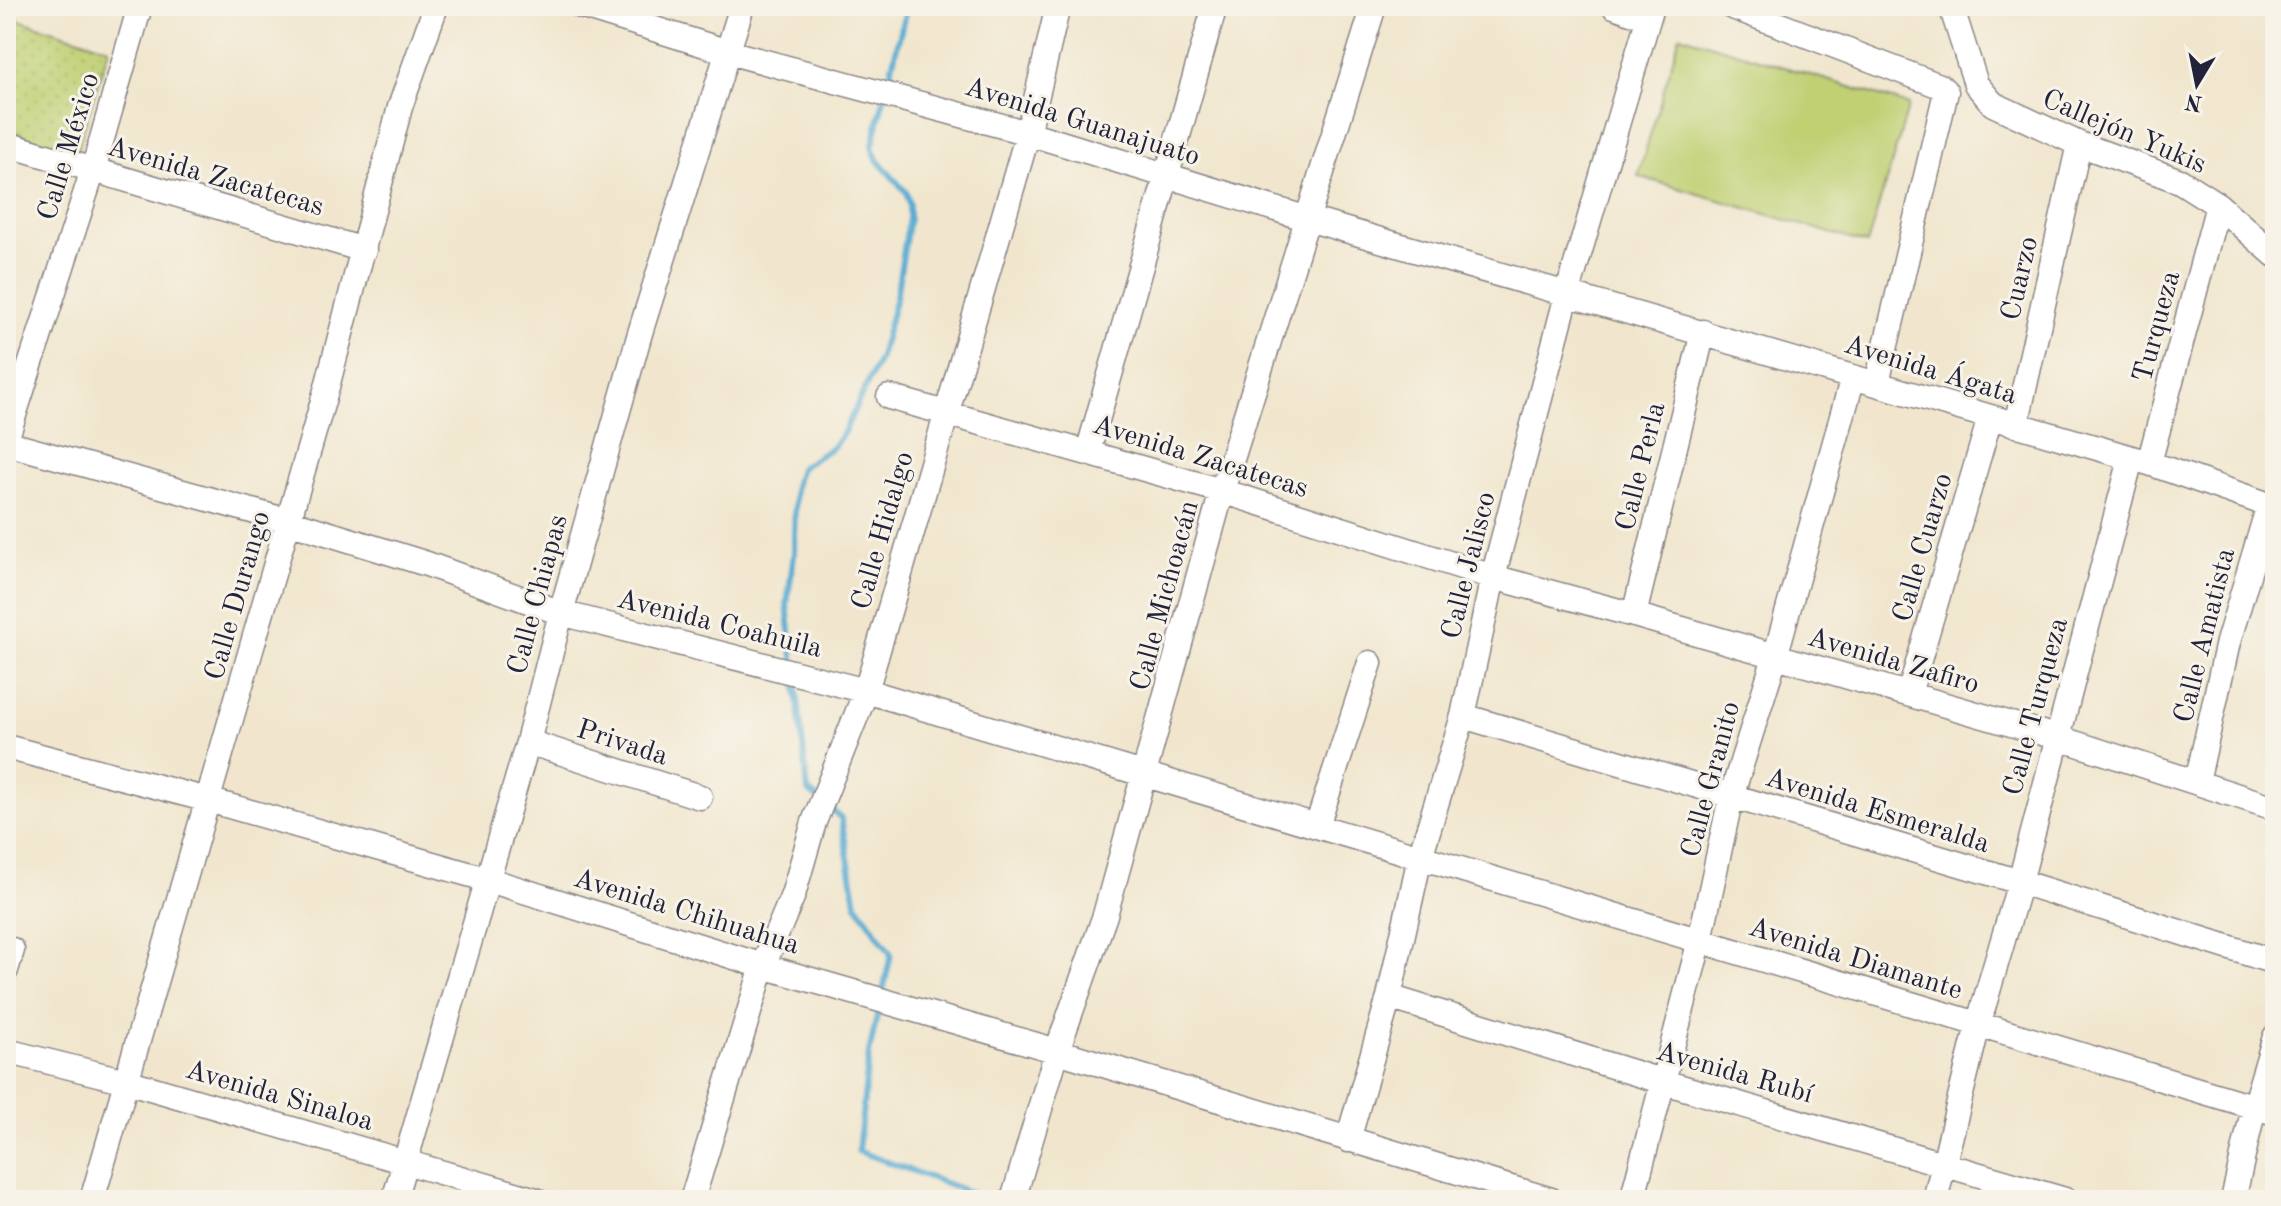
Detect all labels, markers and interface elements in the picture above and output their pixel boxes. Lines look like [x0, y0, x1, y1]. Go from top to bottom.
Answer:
north arrow [2157, 44, 2237, 124]
street label: Calle México [34, 70, 106, 224]
street label: Avenida Guanajuato [961, 74, 1203, 172]
street label: Callejón Yukis [2038, 86, 2210, 180]
text: N [2184, 89, 2204, 114]
street label: Avenida Zacatecas [104, 134, 327, 222]
street label: Cuarzo [1998, 234, 2044, 323]
street label: Turqueza [2130, 268, 2186, 386]
street label: Avenida Ágata [1840, 327, 2021, 410]
street label: Calle Perla [1612, 399, 1671, 534]
street label: Avenida Zacatecas [1089, 412, 1311, 504]
street label: Calle Hidalgo [848, 449, 920, 613]
street label: Calle Cuarzo [1889, 470, 1959, 626]
street label: Calle Jalisco [1438, 489, 1502, 642]
street label: Calle Michoacán [1127, 498, 1205, 694]
street label: Calle Durango [201, 508, 276, 684]
street label: Calle Chiapas [504, 512, 574, 678]
street label: Calle Amatista [2171, 545, 2241, 726]
street label: Avenida Coahuila [614, 586, 825, 664]
street label: Calle Turqueza [2000, 615, 2074, 799]
street label: Avenida Zafiro [1804, 624, 1982, 700]
street label: Calle Granito [1678, 699, 1746, 861]
street label: Privada [573, 716, 671, 772]
street label: Avenida Esmeralda [1762, 764, 1993, 859]
street label: Avenida Chihuahua [570, 865, 803, 961]
street label: Avenida Diamante [1745, 914, 1965, 1006]
street label: Avenida Rubí [1653, 1038, 1816, 1110]
street label: Avenida Sinaloa [182, 1057, 376, 1137]

